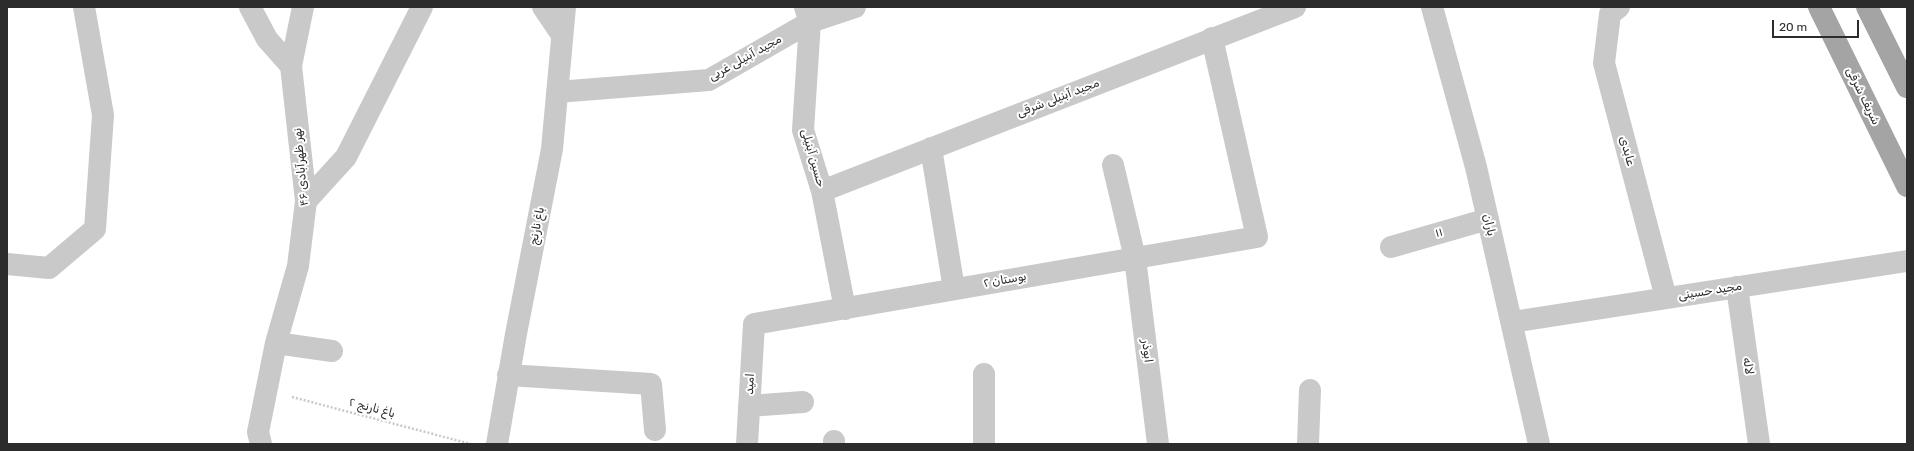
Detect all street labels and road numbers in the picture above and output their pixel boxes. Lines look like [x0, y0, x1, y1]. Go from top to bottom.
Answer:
street label: مجید آبنیلی غربی [706, 32, 784, 84]
street label: شریف شرقی [1843, 65, 1883, 127]
street label: مجید آبنیلی شرقی [1015, 76, 1101, 120]
street label: نهر ظهرآبادی ۴۶ [290, 127, 312, 207]
street label: حسین آبنیلی [798, 127, 828, 189]
street label: عابدی [1616, 135, 1638, 167]
street label: باغ نارنج [526, 206, 548, 246]
street label: باران [1479, 213, 1499, 237]
street label: ۱۱ [1433, 225, 1445, 241]
street label: بوستان ۲ [982, 269, 1028, 291]
street label: مجید حسینی [1677, 279, 1743, 303]
street label: ابوذر [1138, 339, 1156, 363]
street label: لاله [1740, 356, 1756, 376]
street label: امید [742, 373, 758, 395]
street label: باغ نارنج ۲ [347, 395, 397, 421]

